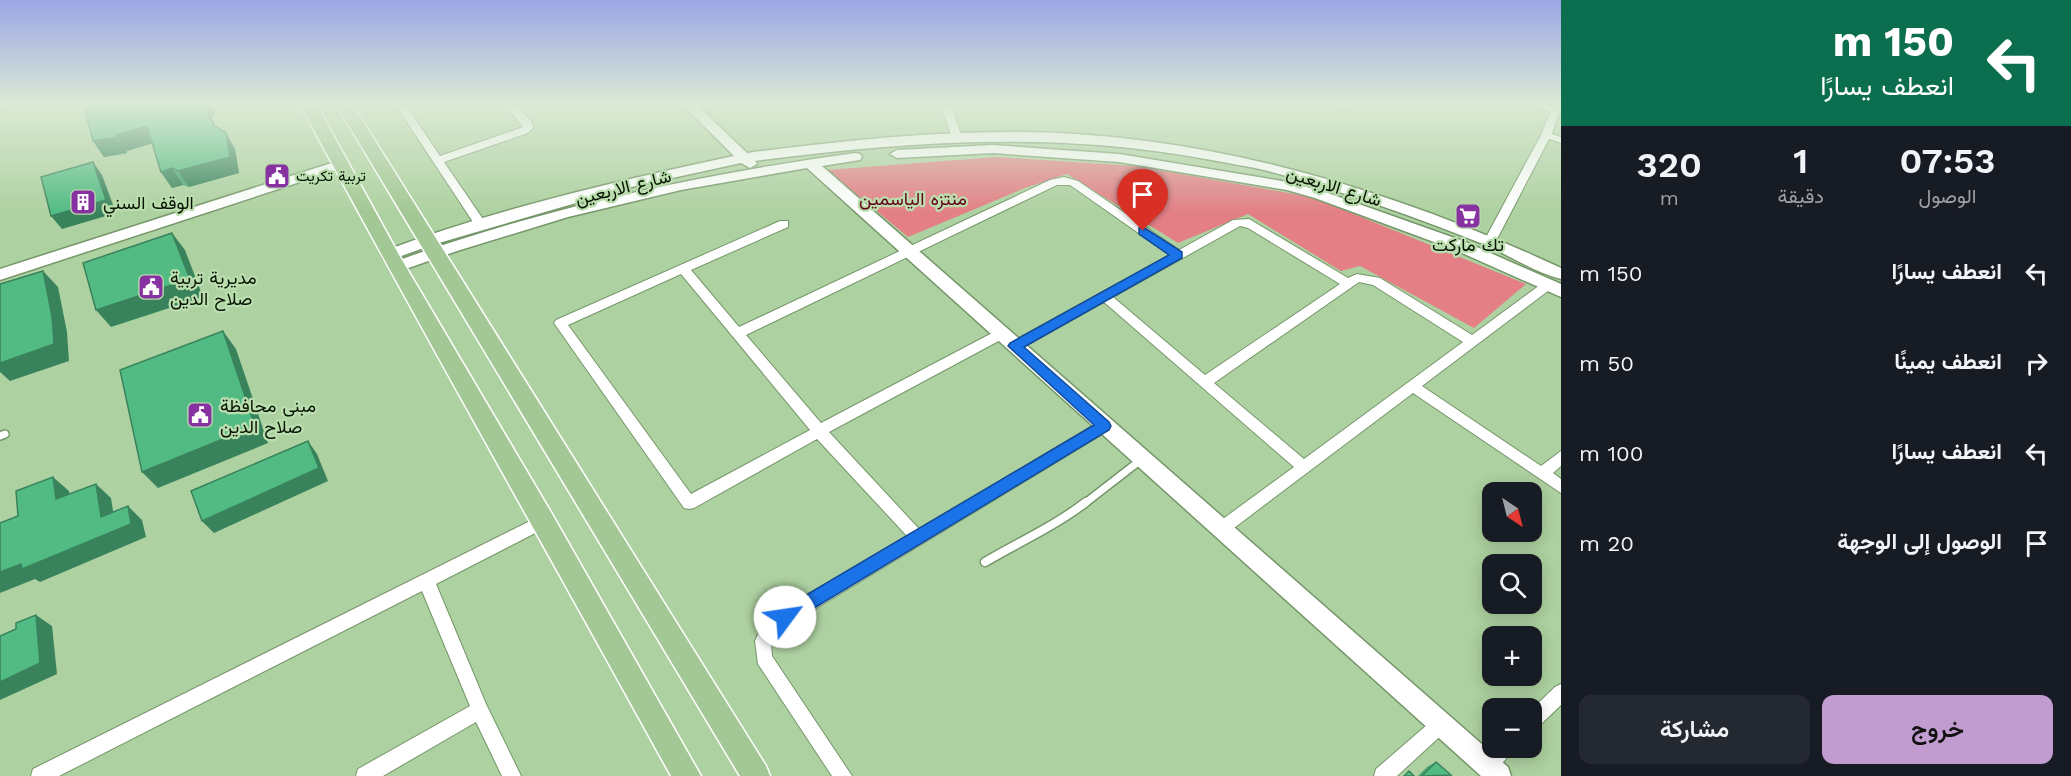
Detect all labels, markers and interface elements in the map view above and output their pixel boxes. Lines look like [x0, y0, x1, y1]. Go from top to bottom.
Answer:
text: 150 m [1833, 17, 1954, 66]
icon: left [1975, 24, 2053, 102]
text: انعطف يسارًا [1820, 70, 1954, 102]
text: 1 [1793, 140, 1808, 182]
text: 07:53 [1900, 140, 1995, 182]
text: 320 [1637, 144, 1702, 186]
public building icon: تربية تكريت [262, 161, 292, 191]
street label: شارع الاربعين [1283, 162, 1384, 212]
street label: شارع الاربعين [573, 165, 674, 211]
place label: تربية تكريت [296, 167, 366, 185]
pin [1117, 169, 1168, 231]
icon: arrive [1126, 178, 1159, 211]
text: دقيقة [1778, 184, 1824, 208]
text: الوصول [1919, 184, 1976, 208]
text: m [1660, 186, 1679, 210]
building icon: الوقف السني [68, 187, 98, 217]
park label: منتزه الياسمين [859, 188, 967, 210]
place label: الوقف السني [103, 192, 194, 218]
supermarket icon: تك ماركت [1453, 201, 1483, 231]
place label: تك ماركت [1432, 234, 1504, 256]
icon: left [2020, 257, 2053, 290]
text: انعطف يسارًا [1892, 259, 2002, 284]
text: 150 m [1579, 261, 1643, 286]
place label: مديرية تربية صلاح الدين [170, 267, 257, 311]
public building icon: مديرية تربية صلاح الدين [136, 272, 166, 302]
icon: right [2020, 347, 2053, 380]
text: انعطف يمينًا [1894, 349, 2002, 374]
text: 50 m [1579, 351, 1634, 376]
place label: مبنى محافظة صلاح الدين [220, 395, 316, 439]
public building icon: مبنى محافظة صلاح الدين [185, 400, 215, 430]
icon: left [2020, 437, 2053, 470]
text: انعطف يسارًا [1892, 439, 2002, 464]
text: 100 m [1579, 441, 1643, 466]
north arrow [1482, 482, 1542, 542]
map controls [1482, 482, 1542, 758]
icon: arrive [2020, 527, 2053, 560]
text: الوصول إلى الوجهة [1837, 529, 2002, 554]
text: 20 m [1579, 531, 1634, 556]
button: search [1482, 554, 1542, 614]
position arrow [753, 585, 817, 649]
button: + [1482, 626, 1542, 686]
button: مشاركة [1579, 695, 1810, 764]
button: خروج [1822, 695, 2053, 764]
button: − [1482, 698, 1542, 758]

